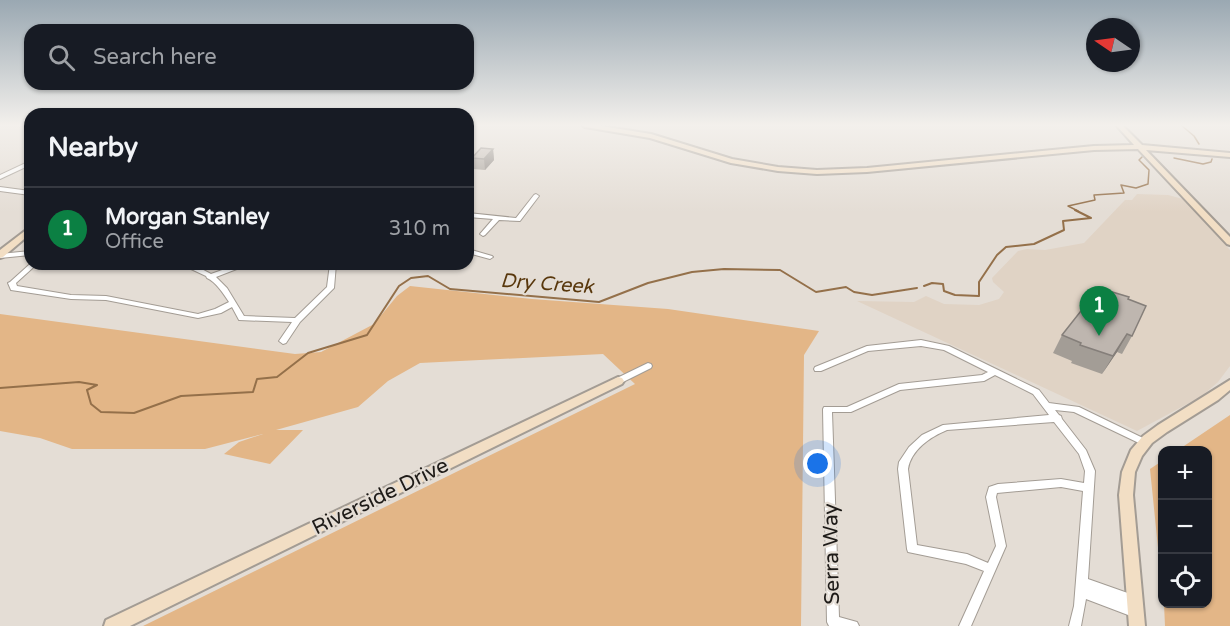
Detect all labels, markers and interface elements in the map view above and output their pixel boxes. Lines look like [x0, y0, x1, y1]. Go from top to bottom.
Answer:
north arrow [1086, 18, 1140, 72]
search box [24, 24, 474, 90]
icon: search [45, 41, 78, 74]
text: Search here [93, 44, 217, 70]
text: Nearby [48, 132, 138, 163]
text: Morgan Stanley [105, 204, 270, 230]
text: 1 [61, 217, 74, 241]
text: 310 m [389, 217, 450, 241]
text: Office [105, 230, 164, 254]
water label: Dry Creek [500, 269, 596, 299]
pin: 1 [1080, 286, 1118, 336]
map controls [1158, 446, 1212, 608]
button: + [1158, 446, 1212, 500]
your location [803, 449, 832, 478]
street label: Riverside Drive [308, 453, 453, 540]
button: − [1158, 500, 1212, 554]
street label: Serra Way [818, 503, 845, 605]
button: locate [1158, 554, 1212, 608]

